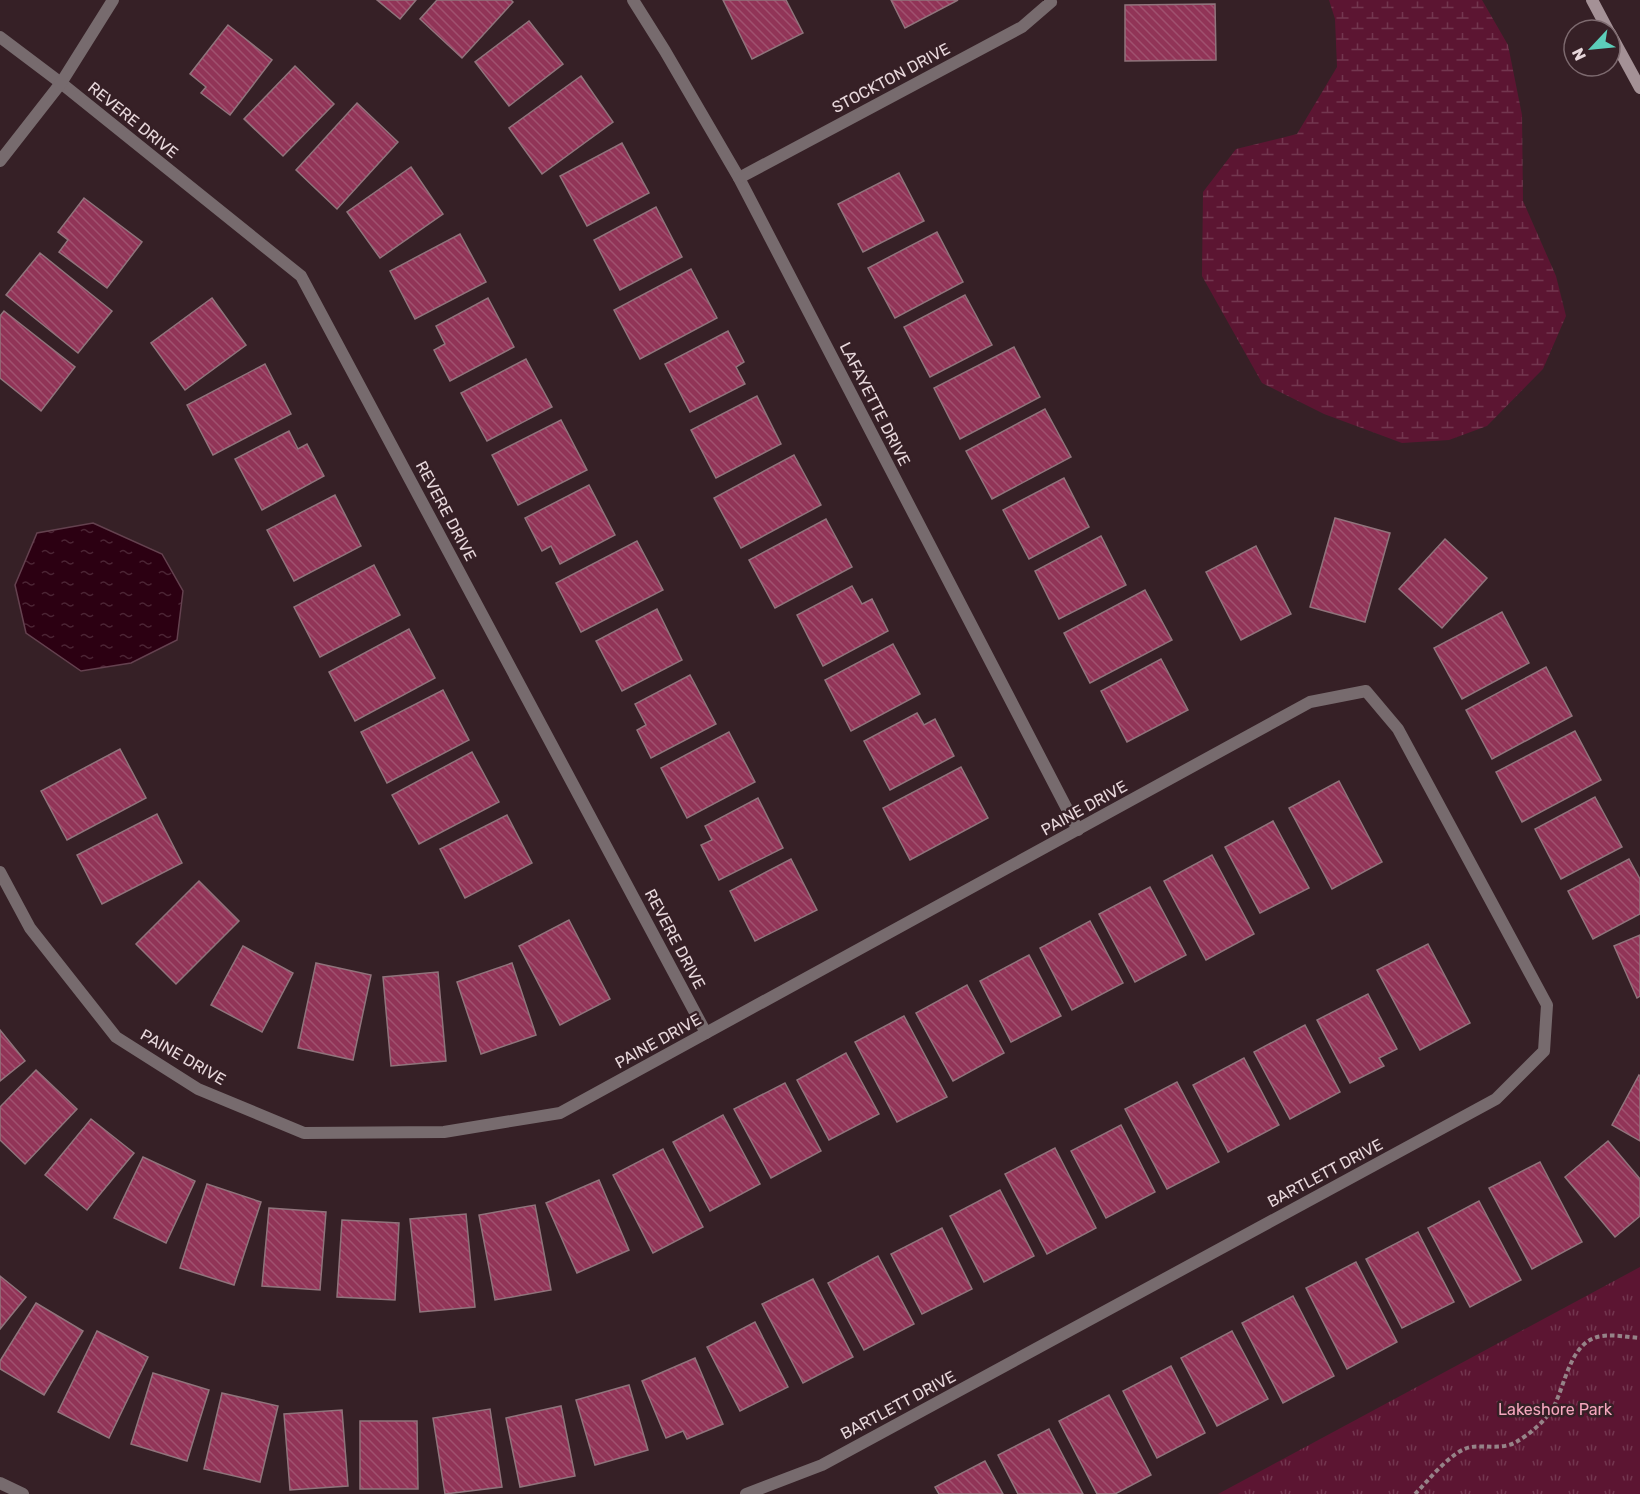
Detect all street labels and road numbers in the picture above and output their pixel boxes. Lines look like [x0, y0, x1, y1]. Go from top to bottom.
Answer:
street label: STOCKTON DRIVE [829, 39, 953, 117]
street label: REVERE DRIVE [84, 78, 182, 162]
street label: LAFAYETTE DRIVE [836, 339, 914, 469]
street label: REVERE DRIVE [412, 458, 480, 564]
street label: PAINE DRIVE [1038, 777, 1130, 839]
street label: REVERE DRIVE [641, 886, 709, 992]
street label: PAINE DRIVE [612, 1010, 704, 1072]
street label: PAINE DRIVE [137, 1025, 229, 1089]
street label: BARTLETT DRIVE [1264, 1135, 1386, 1211]
street label: BARTLETT DRIVE [837, 1367, 959, 1443]

